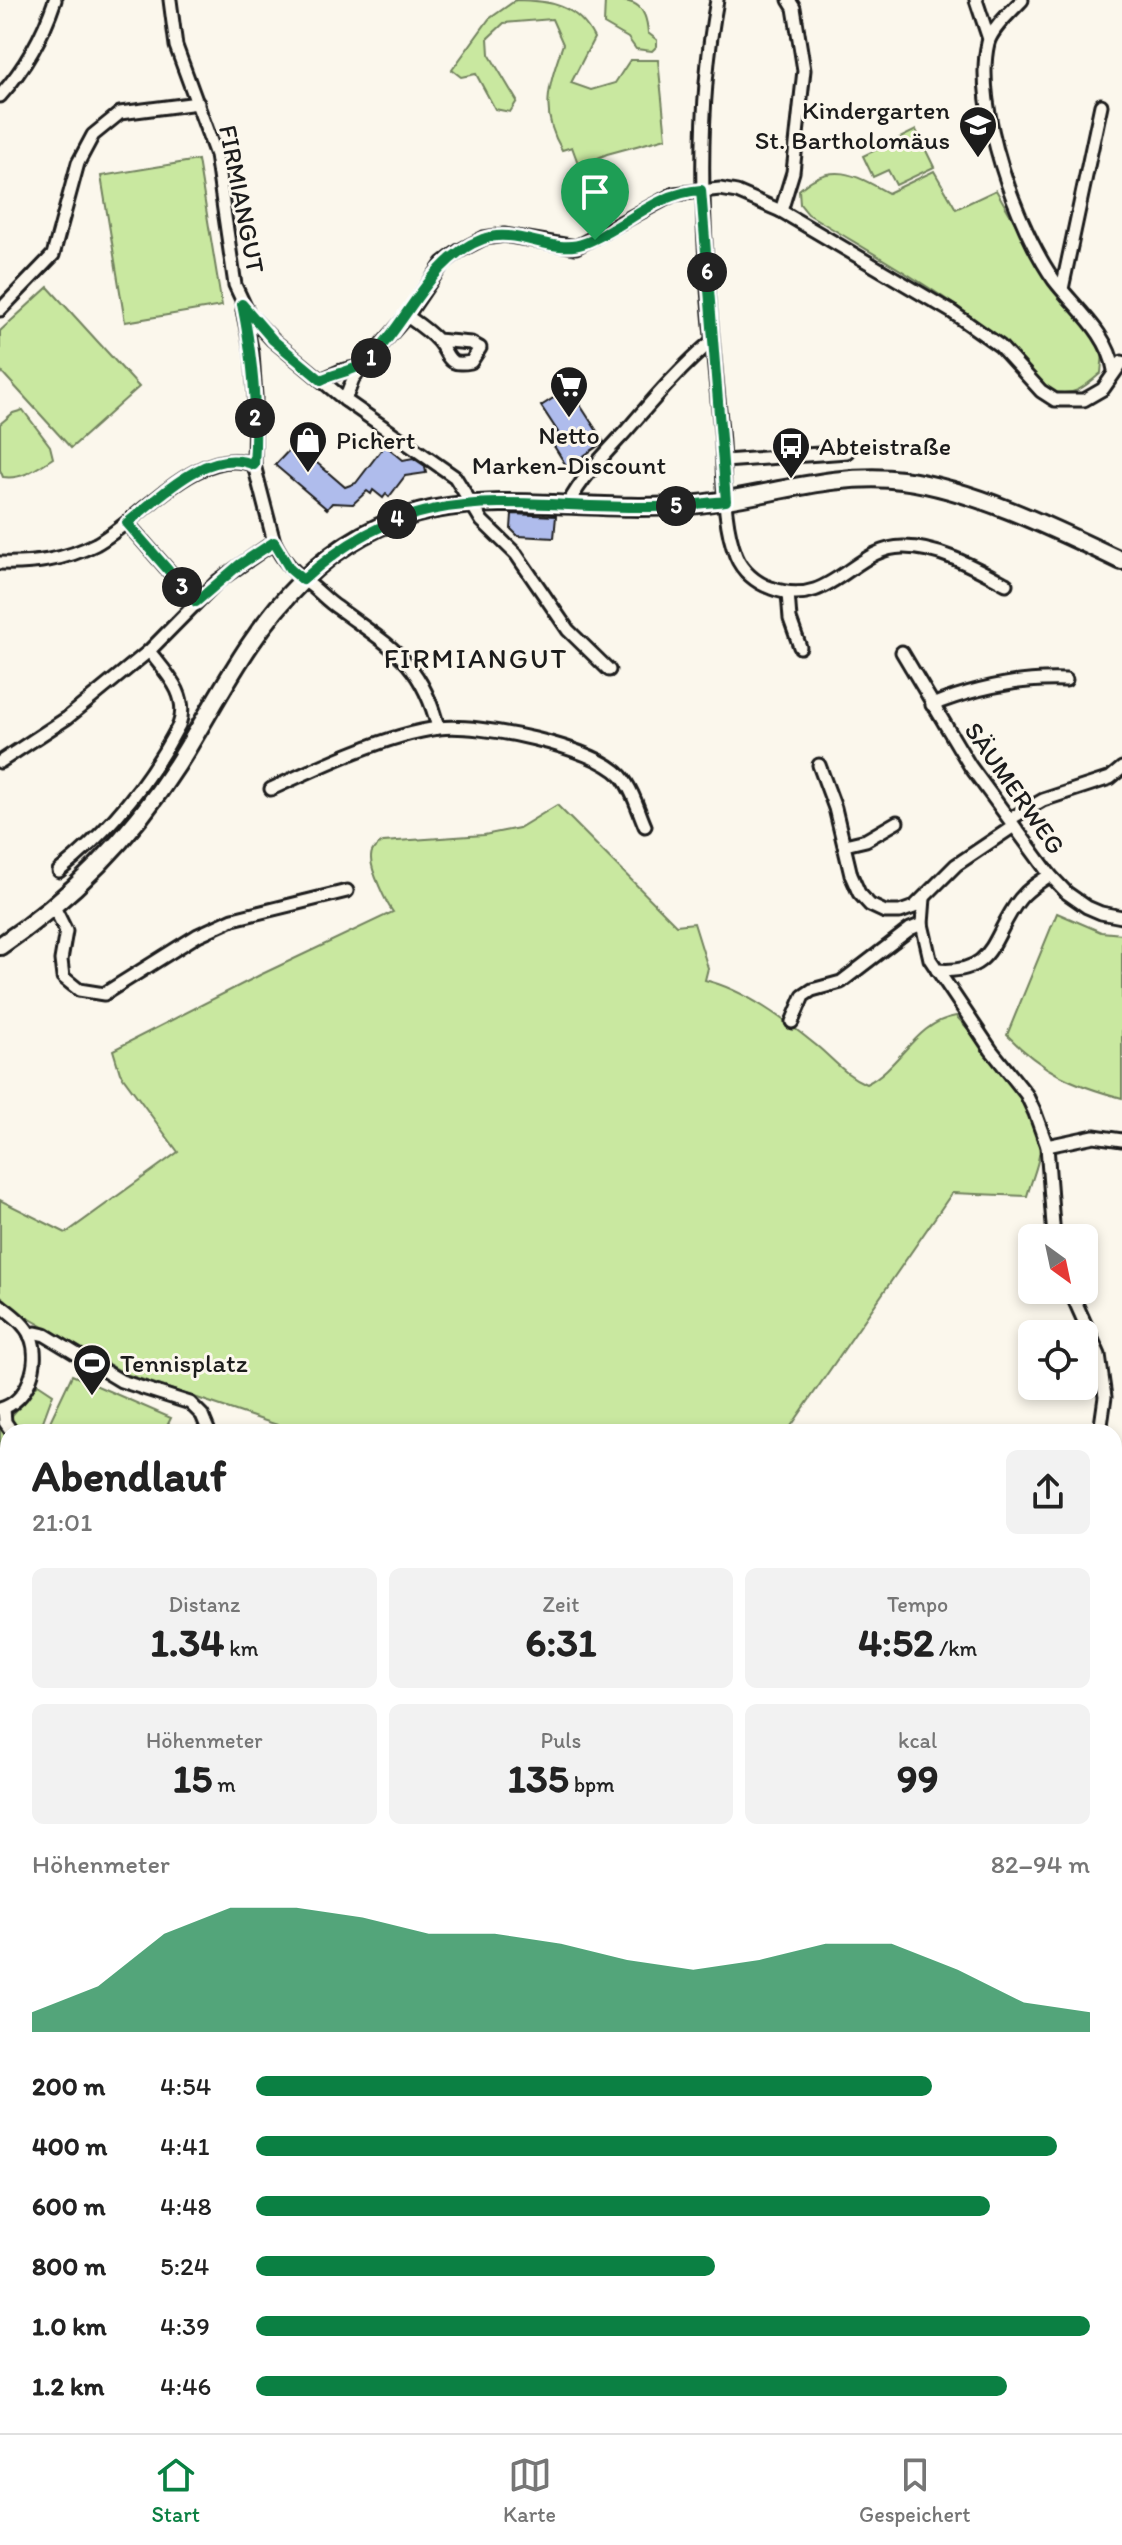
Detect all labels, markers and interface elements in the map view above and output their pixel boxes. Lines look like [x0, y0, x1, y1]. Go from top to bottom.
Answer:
place label: Kindergarten St. Bartholomäus [755, 94, 950, 156]
school or university icon: Kindergarten St. Bartholomäus [957, 104, 999, 159]
street label: FIRMIANGUT [212, 122, 272, 276]
pin [561, 158, 629, 240]
icon: arrive [573, 170, 617, 214]
pin: 6 [687, 252, 727, 292]
text: 6 [701, 258, 713, 285]
pin: 1 [351, 338, 391, 378]
text: 1 [366, 344, 376, 371]
supermarket icon: Netto Marken-Discount [548, 364, 590, 419]
pin: 2 [235, 398, 275, 438]
text: 2 [249, 404, 261, 431]
shop icon: Pichert [287, 419, 329, 474]
place label: Netto Marken-Discount [472, 419, 666, 481]
place label: Pichert [336, 424, 416, 456]
bus stop icon: Abteistraße [770, 425, 812, 480]
place label: Abteistraße [819, 430, 951, 462]
pin: 5 [656, 486, 696, 526]
text: 5 [670, 492, 682, 519]
pin: 4 [377, 499, 417, 539]
text: 4 [390, 505, 404, 532]
pin: 3 [162, 567, 202, 607]
text: 3 [176, 573, 188, 600]
district label: FIRMIANGUT [384, 641, 568, 675]
street label: SÄUMERWEG [958, 716, 1072, 860]
north arrow [1018, 1224, 1098, 1304]
map controls [1018, 1224, 1098, 1400]
button: locate [1018, 1320, 1098, 1400]
sports icon: Tennisplatz [71, 1342, 113, 1397]
place label: Tennisplatz [120, 1347, 248, 1379]
text: Abendlauf [32, 1449, 227, 1502]
button: share [1006, 1450, 1090, 1534]
text: 21:01 [32, 1506, 92, 1538]
text: Distanz [168, 1591, 240, 1618]
text: Zeit [543, 1591, 579, 1618]
text: Tempo [887, 1591, 948, 1618]
text: 1.34 [150, 1618, 224, 1666]
text: 6:31 [525, 1618, 597, 1666]
text: 4:52 [858, 1618, 934, 1666]
text: km [224, 1635, 258, 1662]
text: /km [934, 1635, 977, 1662]
text: Höhenmeter [146, 1727, 263, 1754]
text: Puls [541, 1727, 581, 1754]
text: kcal [898, 1727, 937, 1754]
text: 15 [173, 1754, 212, 1802]
text: 135 [507, 1754, 569, 1802]
text: 99 [897, 1754, 939, 1802]
text: m [212, 1771, 236, 1798]
text: bpm [569, 1771, 615, 1798]
text: Höhenmeter [32, 1848, 170, 1880]
text: 82–94 m [991, 1848, 1090, 1880]
text: 200 m [32, 2070, 105, 2102]
text: 4:54 [160, 2070, 211, 2102]
text: 400 m [32, 2130, 107, 2162]
text: 4:41 [160, 2130, 210, 2162]
text: 600 m [32, 2190, 106, 2222]
text: 4:48 [160, 2190, 212, 2222]
text: 800 m [32, 2250, 106, 2282]
text: 5:24 [160, 2250, 209, 2282]
text: 1.0 km [32, 2310, 107, 2342]
text: 4:39 [160, 2310, 210, 2342]
text: 1.2 km [32, 2370, 104, 2402]
text: 4:46 [160, 2370, 211, 2402]
tab: Start [151, 2453, 200, 2528]
tab: Karte [503, 2453, 556, 2528]
tab: Gespeichert [859, 2453, 971, 2528]

